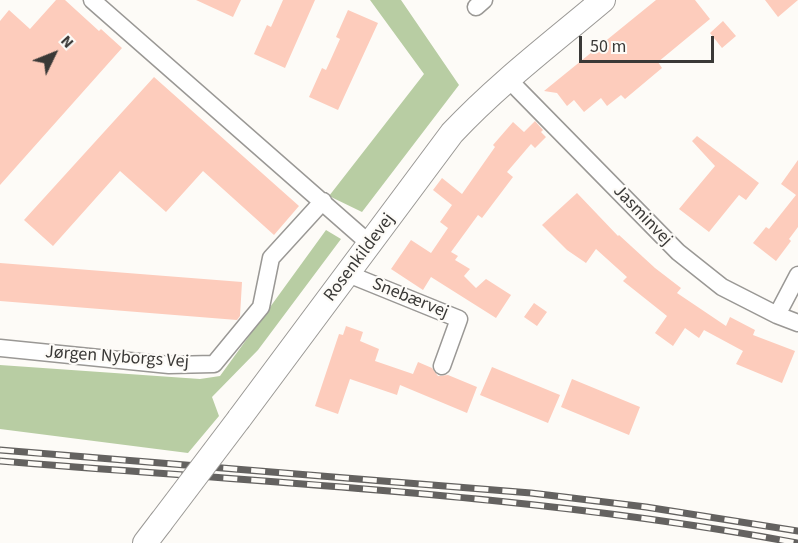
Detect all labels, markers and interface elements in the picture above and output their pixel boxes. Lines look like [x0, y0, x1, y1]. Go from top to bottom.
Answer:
north arrow [24, 24, 84, 84]
scale bar [582, 24, 717, 62]
text: N [55, 30, 79, 53]
text: 50 m [590, 34, 626, 59]
street label: Jasminvej [608, 181, 676, 251]
street label: Rosenkildevej [320, 210, 400, 306]
street label: Snebærvej [369, 274, 451, 324]
street label: Jørgen Nyborgs Vej [44, 342, 190, 374]

